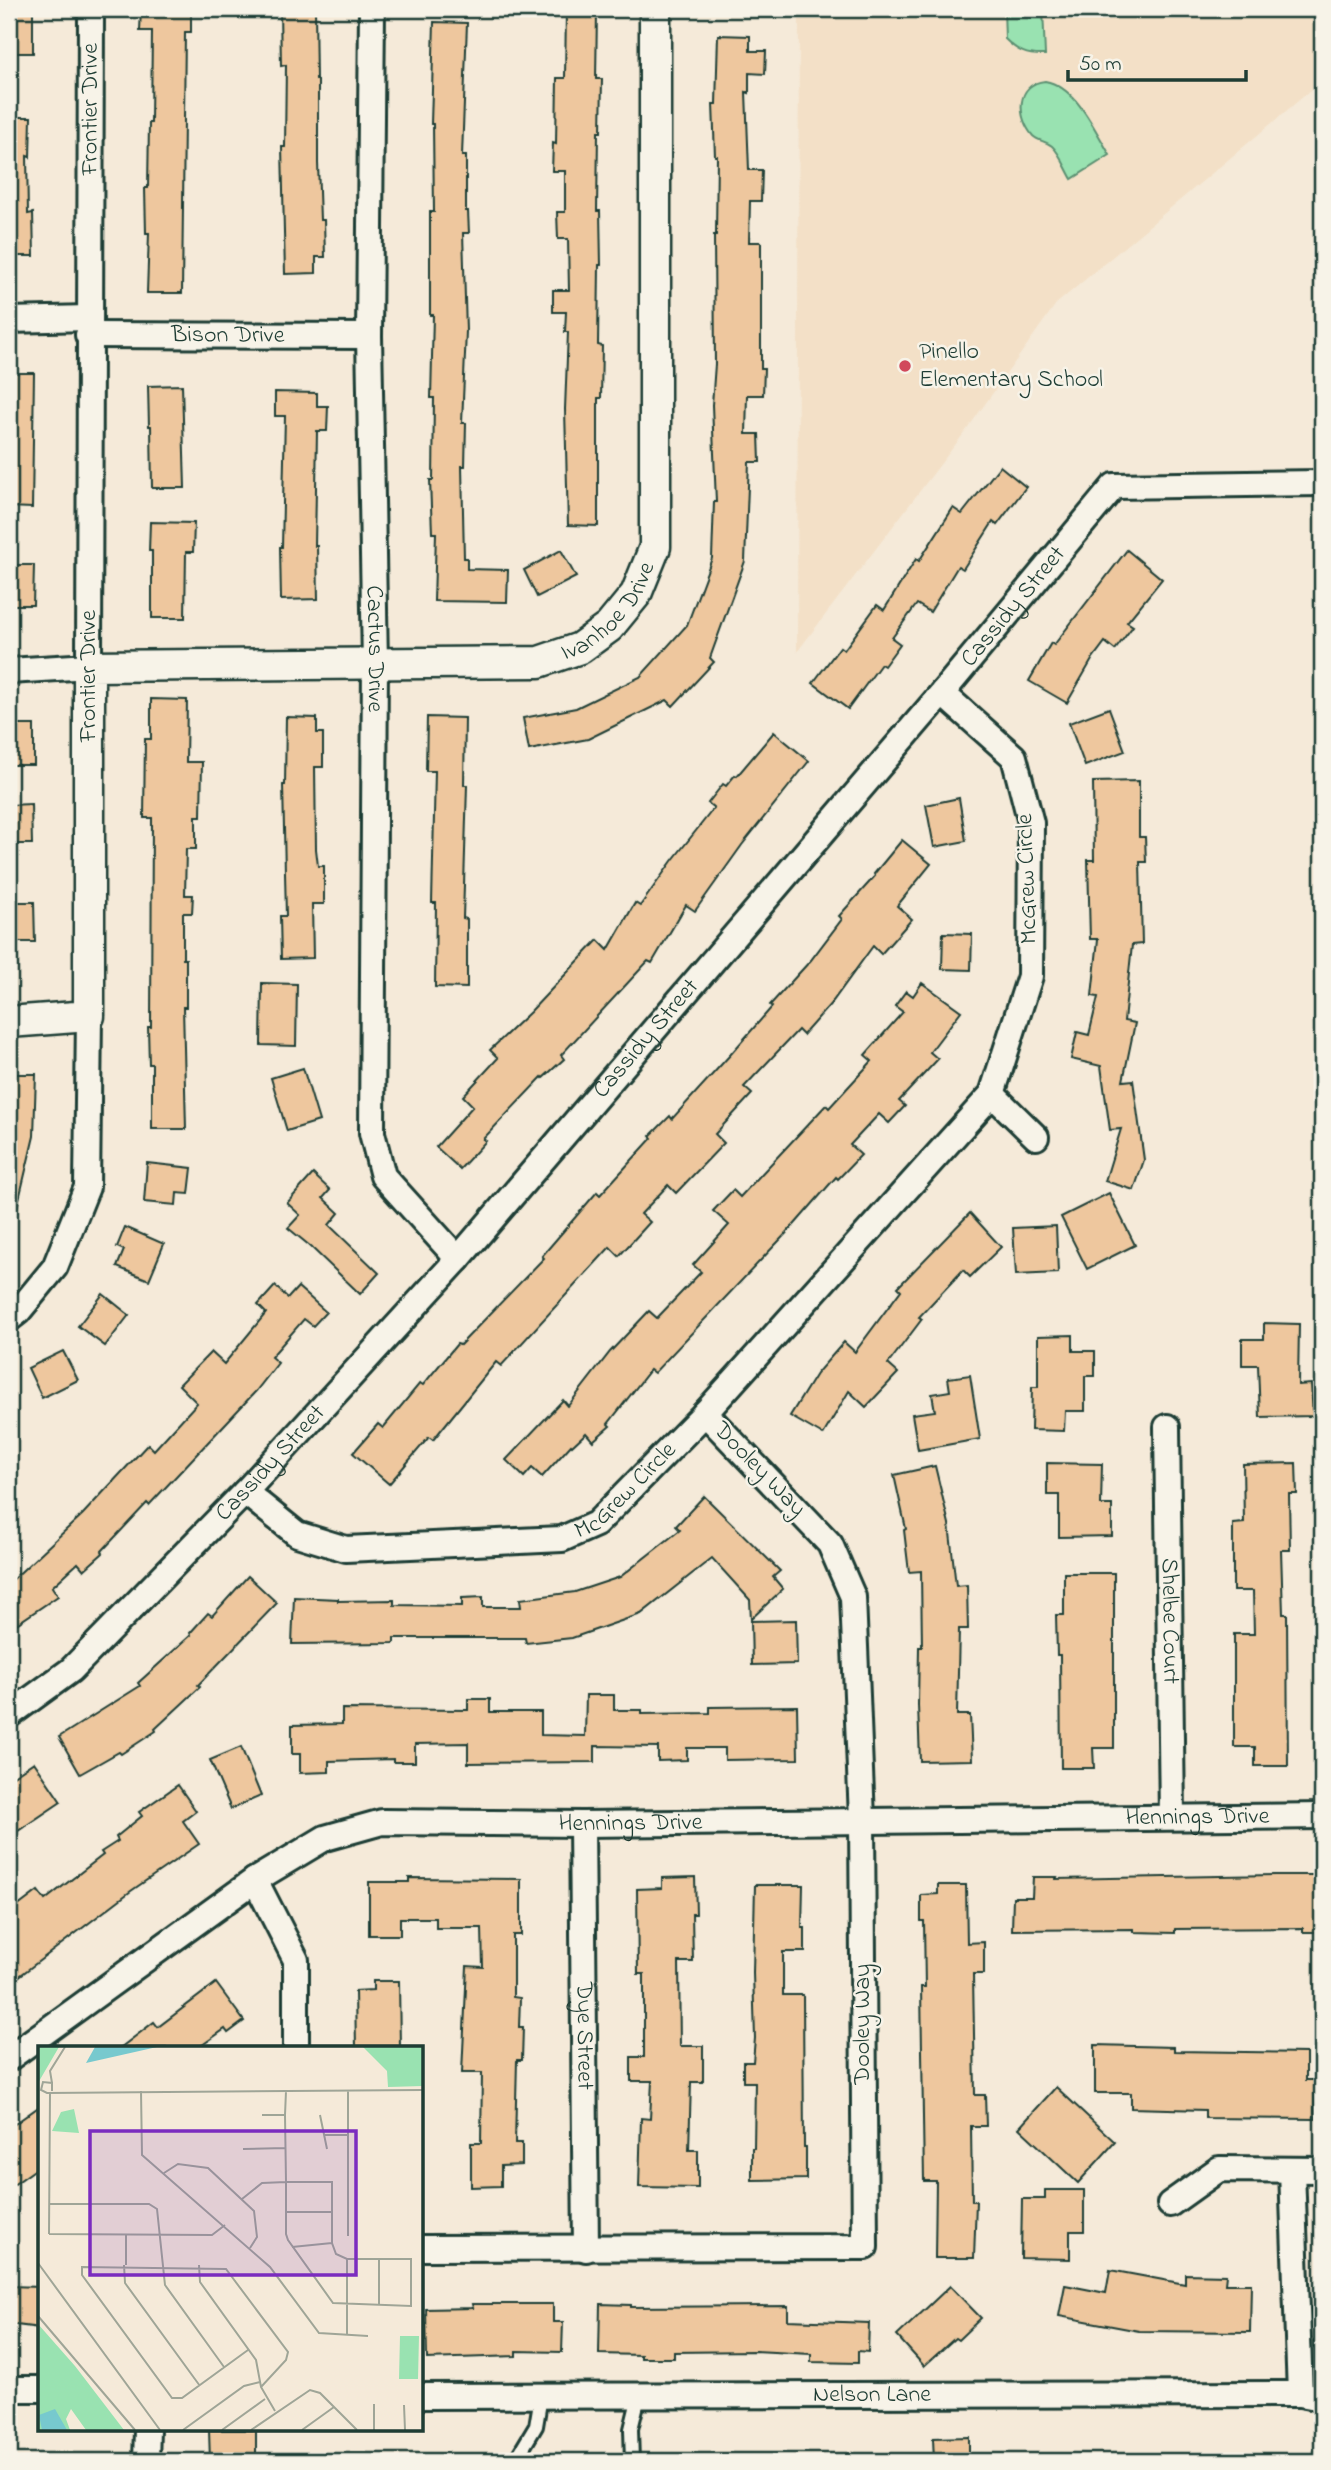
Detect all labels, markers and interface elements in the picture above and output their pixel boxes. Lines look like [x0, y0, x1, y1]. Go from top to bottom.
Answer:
scale bar [1068, 38, 1247, 82]
street label: Frontier Drive [73, 43, 108, 176]
text: 50 m [1079, 50, 1122, 80]
street label: Bison Drive [170, 318, 285, 353]
place label: Pinello Elementary School [919, 335, 1103, 399]
marker: Pinello Elementary School [897, 358, 913, 374]
street label: Cassidy Street [953, 539, 1074, 675]
street label: Ivanhoe Drive [557, 556, 665, 671]
street label: Cactus Drive [356, 585, 393, 713]
street label: Frontier Drive [72, 610, 107, 743]
street label: McGrew Circle [1008, 813, 1048, 945]
street label: Cassidy Street [585, 971, 708, 1107]
street label: Cassidy Street [208, 1397, 334, 1530]
street label: Dooley Way [703, 1414, 814, 1526]
street label: McGrew Circle [569, 1434, 685, 1549]
street label: Shelbe Court [1151, 1558, 1188, 1684]
street label: Hennings Drive [1125, 1799, 1270, 1836]
street label: Hennings Drive [558, 1805, 703, 1842]
street label: Dooley Way [846, 1964, 882, 2085]
street label: Dye Street [565, 1981, 602, 2090]
inset map [38, 2046, 424, 2432]
street label: Nelson Lane [813, 2377, 931, 2413]

